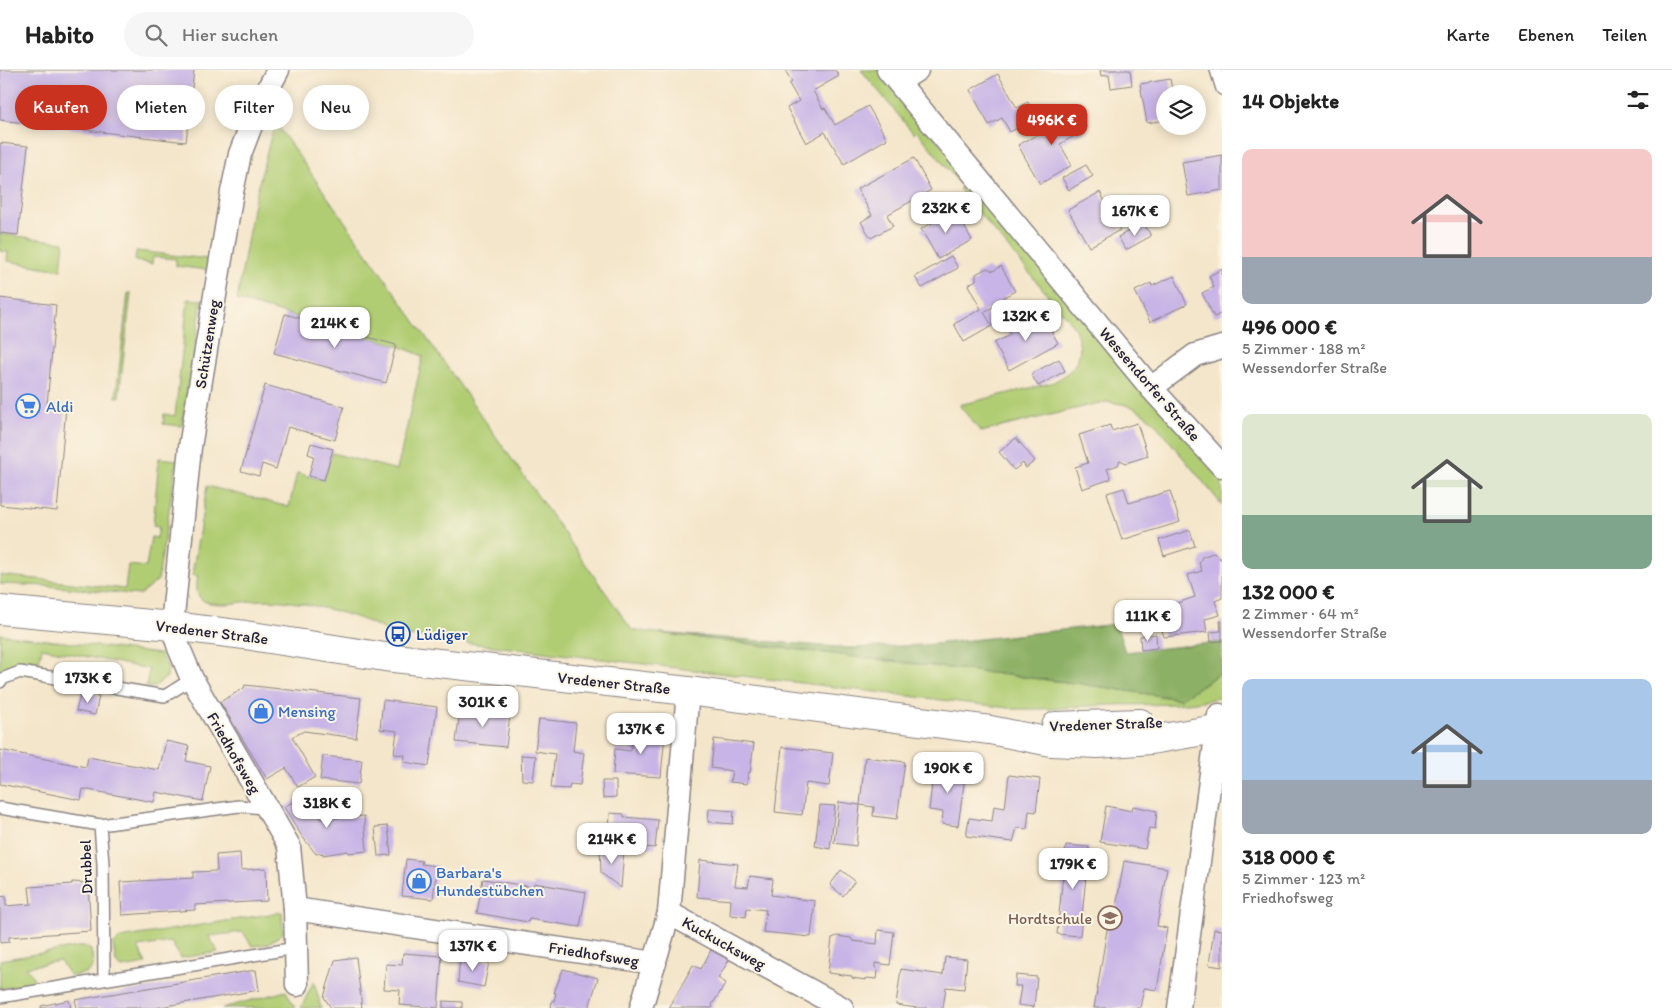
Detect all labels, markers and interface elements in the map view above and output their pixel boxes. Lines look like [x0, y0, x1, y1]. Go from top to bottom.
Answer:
search box [124, 12, 474, 57]
text: Habito [25, 20, 94, 49]
icon: search [142, 21, 170, 49]
text: Hier suchen [182, 23, 278, 46]
text: Karte [1447, 24, 1490, 46]
text: Ebenen [1518, 24, 1574, 46]
text: Teilen [1602, 24, 1647, 46]
chip: Kaufen [15, 85, 107, 130]
chip: Mieten [117, 85, 205, 130]
chip: Filter [215, 85, 293, 130]
chip: Neu [303, 85, 369, 130]
map controls [1156, 85, 1206, 135]
button: layers [1156, 85, 1206, 135]
icon: filters [1624, 86, 1652, 114]
text: 14 Objekte [1242, 88, 1339, 113]
pin: 496K € [1011, 104, 1093, 146]
text: 496K € [1027, 110, 1077, 129]
icon: home [1402, 181, 1492, 271]
pin: 232K € [905, 191, 987, 234]
pin: 167K € [1094, 194, 1176, 237]
text: 232K € [922, 198, 970, 217]
text: 167K € [1112, 201, 1158, 220]
street label: Schützenweg [191, 297, 224, 390]
pin: 132K € [985, 300, 1067, 342]
pin: 214K € [294, 306, 376, 349]
text: 132K € [1002, 306, 1050, 325]
text: 214K € [311, 313, 359, 332]
text: 496 000 € [1242, 314, 1337, 339]
street label: Wessendorfer Straße [1095, 323, 1205, 445]
text: 5 Zimmer · 188 m² [1242, 339, 1366, 358]
text: Wessendorfer Straße [1242, 358, 1387, 377]
supermarket icon: Aldi [15, 393, 41, 419]
place label: Aldi [46, 397, 73, 416]
icon: home [1402, 446, 1492, 536]
text: 132 000 € [1242, 579, 1334, 604]
pin: 111K € [1107, 600, 1189, 642]
text: 2 Zimmer · 64 m² [1242, 604, 1359, 623]
text: 111K € [1125, 606, 1171, 625]
street label: Vredener Straße [155, 616, 269, 648]
bus stop icon: Lüdiger [385, 621, 411, 647]
text: Wessendorfer Straße [1242, 623, 1387, 642]
place label: Lüdiger [416, 625, 468, 644]
pin: 173K € [47, 662, 129, 704]
text: 173K € [64, 668, 112, 687]
street label: Vredener Straße [557, 668, 671, 698]
pin: 301K € [442, 686, 524, 728]
text: 301K € [459, 692, 507, 711]
shop icon: Mensing [248, 698, 274, 724]
place label: Mensing [278, 702, 337, 721]
street label: Friedhofsweg [203, 709, 265, 798]
icon: home [1402, 711, 1492, 801]
pin: 137K € [600, 712, 682, 755]
street label: Vredener Straße [1049, 713, 1163, 735]
text: 137K € [617, 719, 665, 738]
pin: 190K € [907, 752, 989, 794]
text: 190K € [924, 758, 972, 777]
pin: 318K € [286, 786, 368, 829]
text: 318K € [303, 793, 351, 812]
pin: 214K € [571, 822, 653, 865]
text: 214K € [588, 829, 636, 848]
street label: Drubbel [76, 839, 96, 895]
text: 318 000 € [1242, 844, 1335, 869]
pin: 179K € [1032, 848, 1114, 890]
text: 179K € [1050, 854, 1096, 873]
place label: Barbara's Hundestübchen [436, 863, 544, 900]
shop icon: Barbara's Hundestübchen [406, 868, 432, 894]
text: 5 Zimmer · 123 m² [1242, 869, 1365, 888]
text: Friedhofsweg [1242, 888, 1333, 907]
school or university icon: Hordtschule [1097, 905, 1123, 931]
place label: Hordtschule [1008, 909, 1092, 928]
street label: Kuckucksweg [679, 912, 770, 974]
pin: 137K € [432, 930, 514, 972]
text: 137K € [449, 936, 497, 955]
street label: Friedhofsweg [547, 937, 641, 971]

